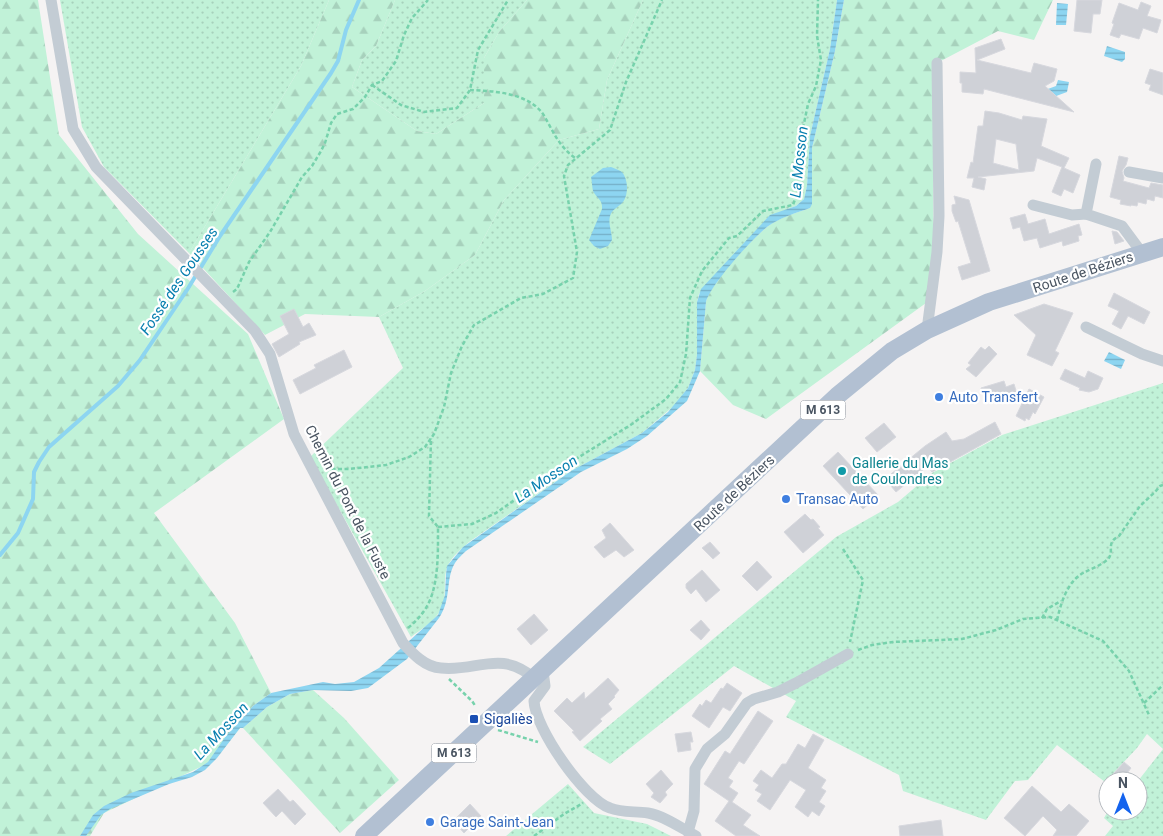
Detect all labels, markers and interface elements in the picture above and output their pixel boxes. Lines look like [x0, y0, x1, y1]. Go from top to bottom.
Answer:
water label: La Mosson [786, 125, 812, 199]
water label: Fossé des Gousses [136, 224, 222, 338]
street label: Route de Béziers [1031, 248, 1135, 296]
place label: Auto Transfert [949, 389, 1038, 405]
marker: Auto Transfert [933, 391, 945, 403]
road number: M 613 [800, 400, 846, 420]
street label: Chemin du Pont de la Fuste [302, 422, 394, 582]
water label: La Mosson [511, 451, 581, 507]
street label: Route de Béziers [690, 452, 778, 534]
place label: Gallerie du Mas de Coulondres [852, 455, 949, 487]
marker: Gallerie du Mas de Coulondres [836, 465, 848, 477]
place label: Transac Auto [796, 491, 879, 507]
marker: Transac Auto [780, 493, 792, 505]
water label: La Mosson [190, 699, 252, 763]
place label: Sigaliès [484, 711, 533, 727]
marker: Sigaliès [468, 713, 480, 725]
road number: M 613 [432, 744, 476, 762]
north arrow [1098, 771, 1148, 821]
text: N [1118, 775, 1128, 791]
place label: Garage Saint-Jean [440, 814, 554, 830]
marker: Garage Saint-Jean [424, 816, 436, 828]

